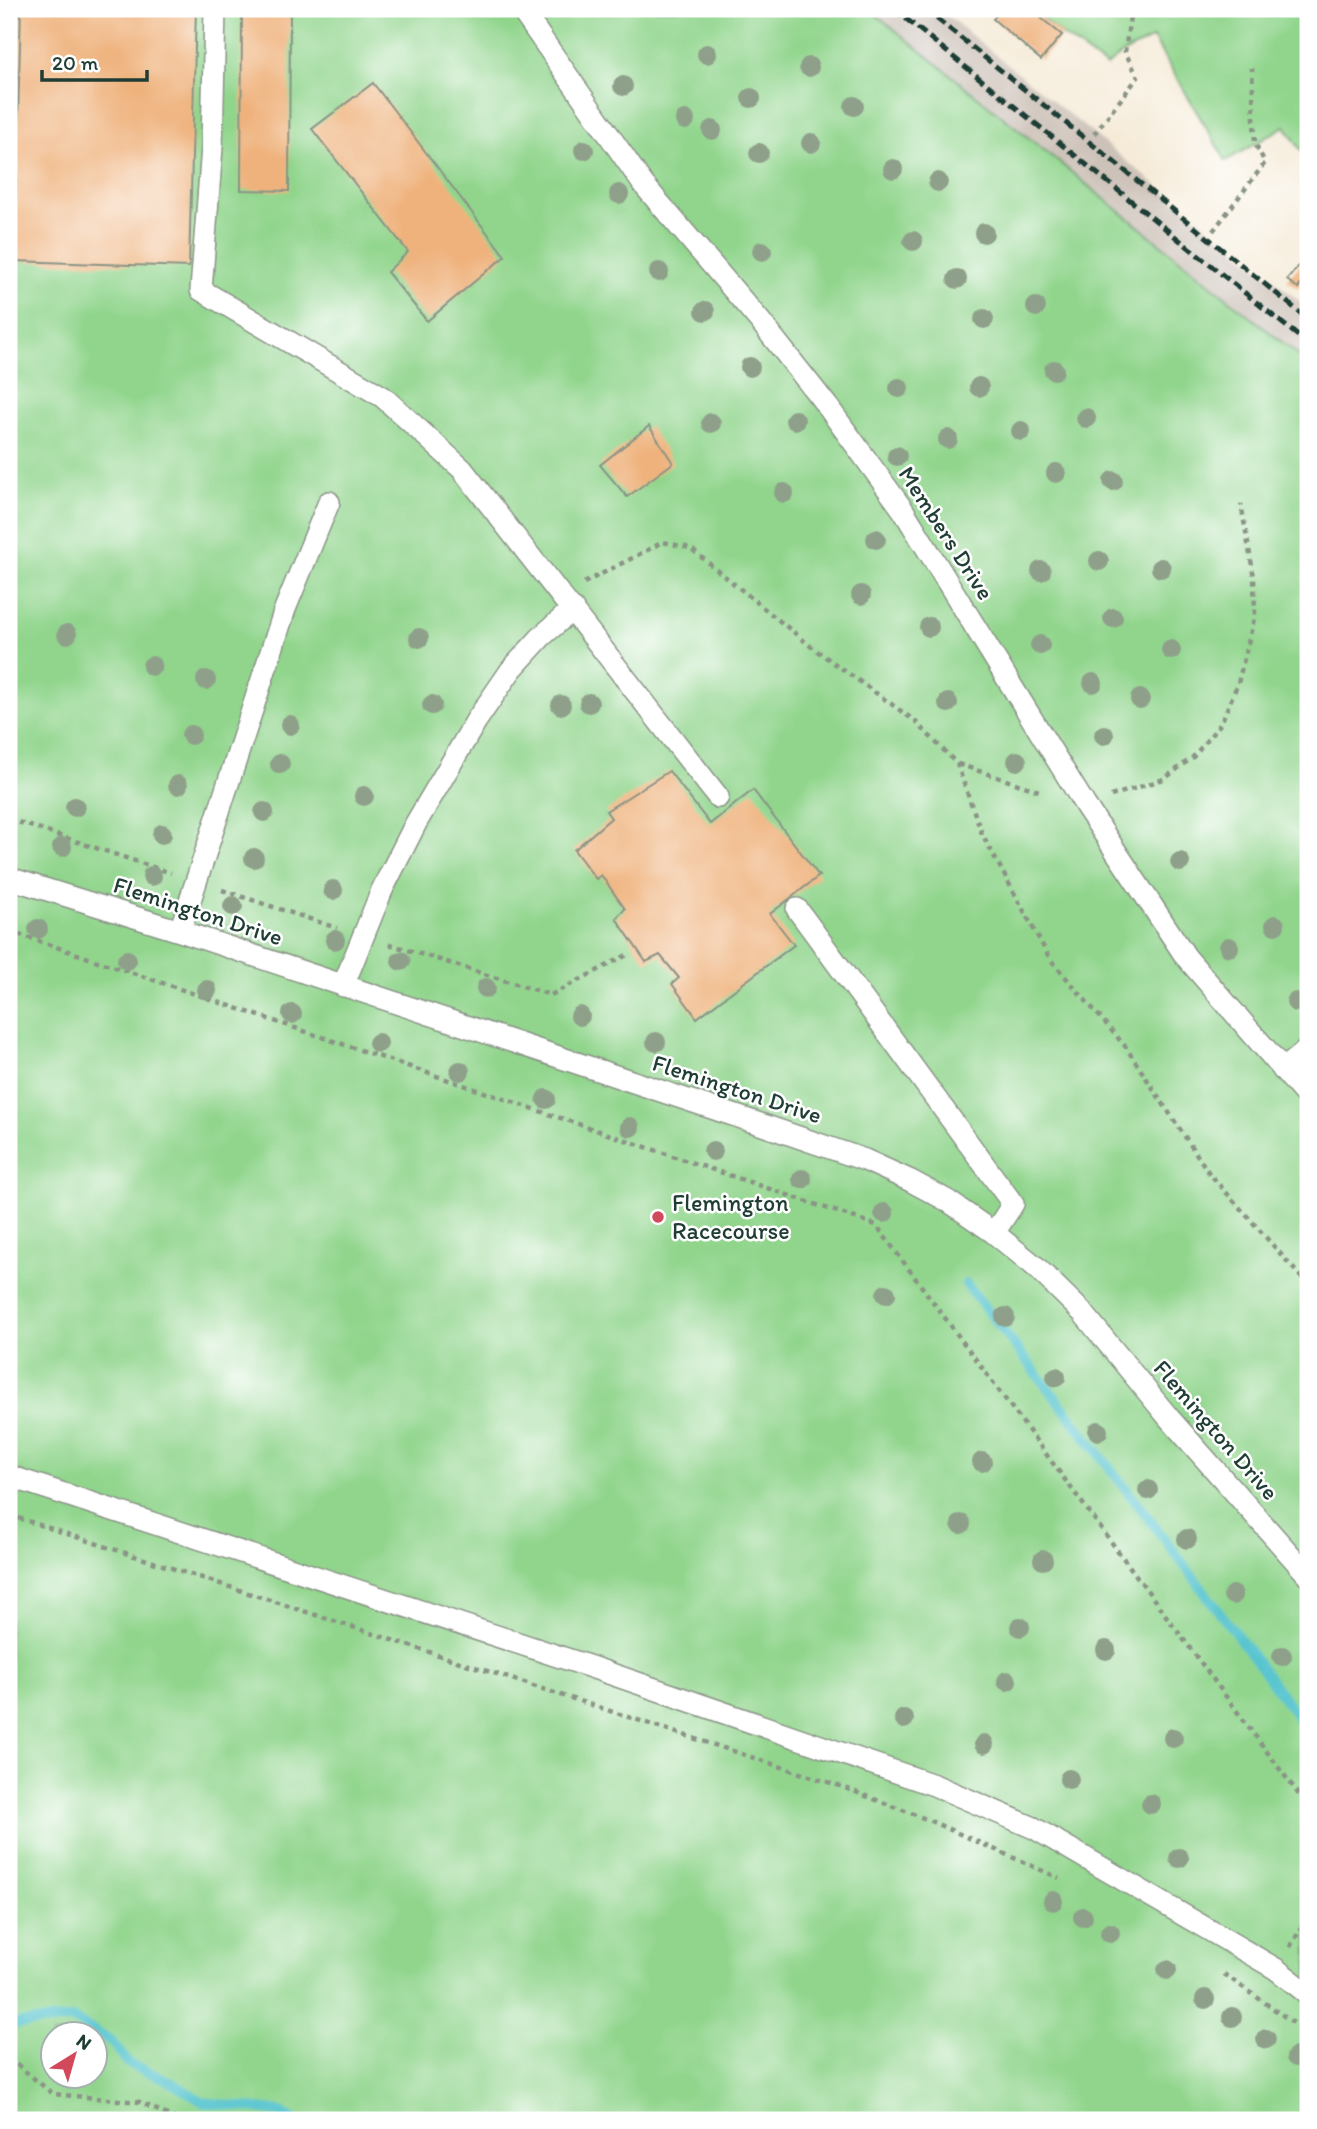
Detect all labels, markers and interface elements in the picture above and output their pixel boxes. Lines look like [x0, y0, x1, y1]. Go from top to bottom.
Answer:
scale bar [42, 38, 147, 82]
text: 20 m [52, 50, 99, 75]
street label: Members Drive [892, 460, 1000, 605]
street label: Flemington Drive [110, 870, 286, 952]
street label: Flemington Drive [649, 1048, 825, 1130]
place label: Flemington Racecourse [672, 1188, 790, 1245]
marker: Flemington Racecourse [650, 1209, 666, 1225]
street label: Flemington Drive [1148, 1354, 1285, 1506]
north arrow [38, 2021, 108, 2090]
text: N [72, 2029, 96, 2055]

